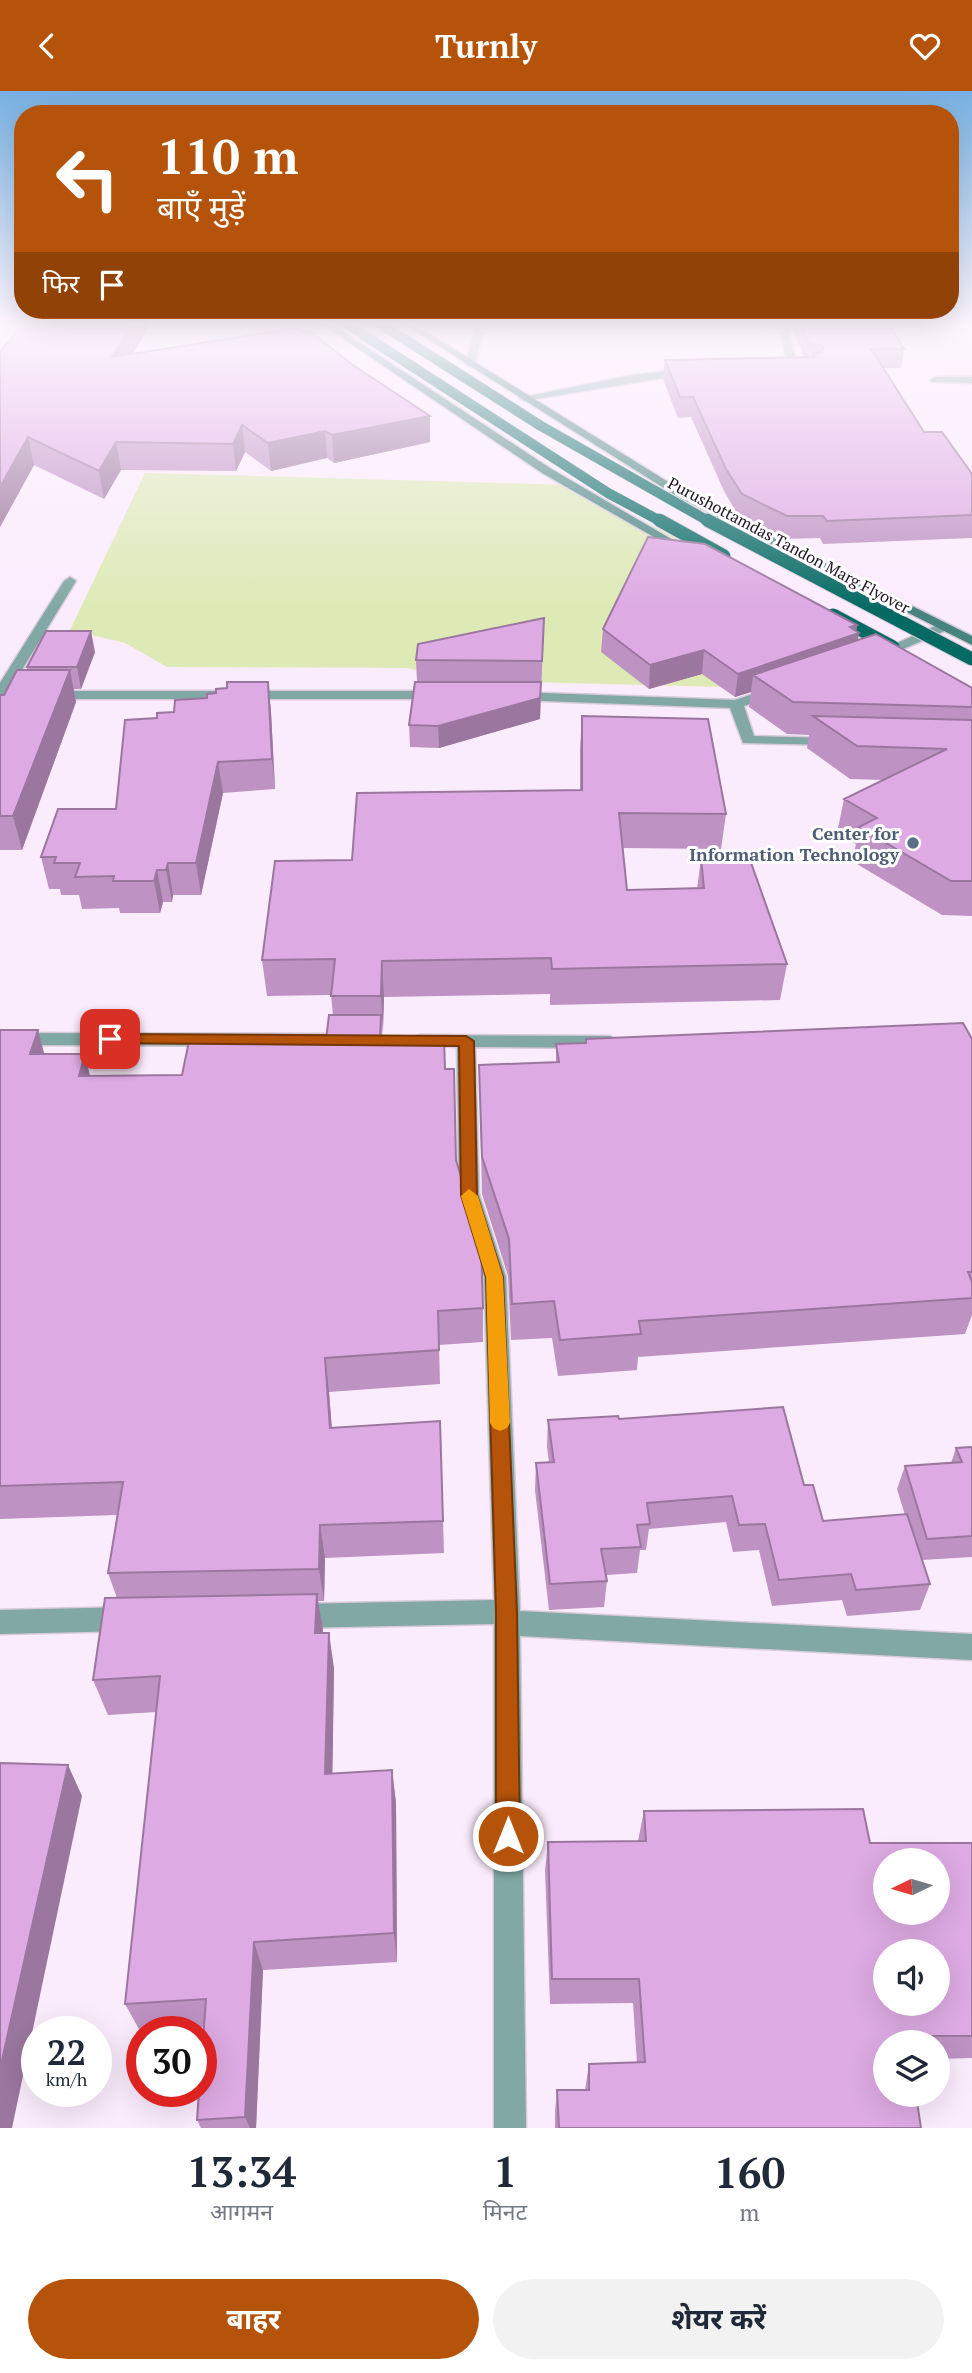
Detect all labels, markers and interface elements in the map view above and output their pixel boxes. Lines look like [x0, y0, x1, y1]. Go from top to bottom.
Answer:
text: Turnly [435, 25, 537, 67]
icon: back [28, 27, 66, 65]
icon: heart [906, 27, 944, 65]
text: 110 m [157, 123, 299, 188]
icon: left [42, 133, 133, 224]
text: बाएँ मुड़ें [157, 186, 245, 228]
text: फिर [42, 266, 79, 300]
icon: arrive [93, 266, 131, 304]
street label: Purushottamdas Tandon Marg Flyover [664, 472, 915, 619]
place label: Center for Information Technology [689, 821, 899, 866]
marker: Center for Information Technology [905, 835, 921, 851]
pin [80, 1009, 140, 1069]
icon: arrive [91, 1020, 129, 1058]
position arrow [471, 1799, 545, 1873]
north arrow [873, 1848, 950, 1925]
map controls [873, 1848, 950, 2107]
button: sound [873, 1939, 950, 2016]
speed limit sign: 30 [126, 2016, 217, 2107]
text: 22 [47, 2029, 86, 2075]
button: layers [873, 2030, 950, 2107]
text: km/h [46, 2067, 87, 2091]
text: 13:34 [187, 2143, 296, 2199]
text: 1 [493, 2143, 517, 2199]
text: 160 [714, 2144, 785, 2200]
text: आगमन [210, 2196, 273, 2227]
text: मिनट [483, 2196, 527, 2227]
text: m [740, 2197, 759, 2228]
button: बाहर [28, 2279, 479, 2359]
button: शेयर करें [493, 2279, 944, 2359]

